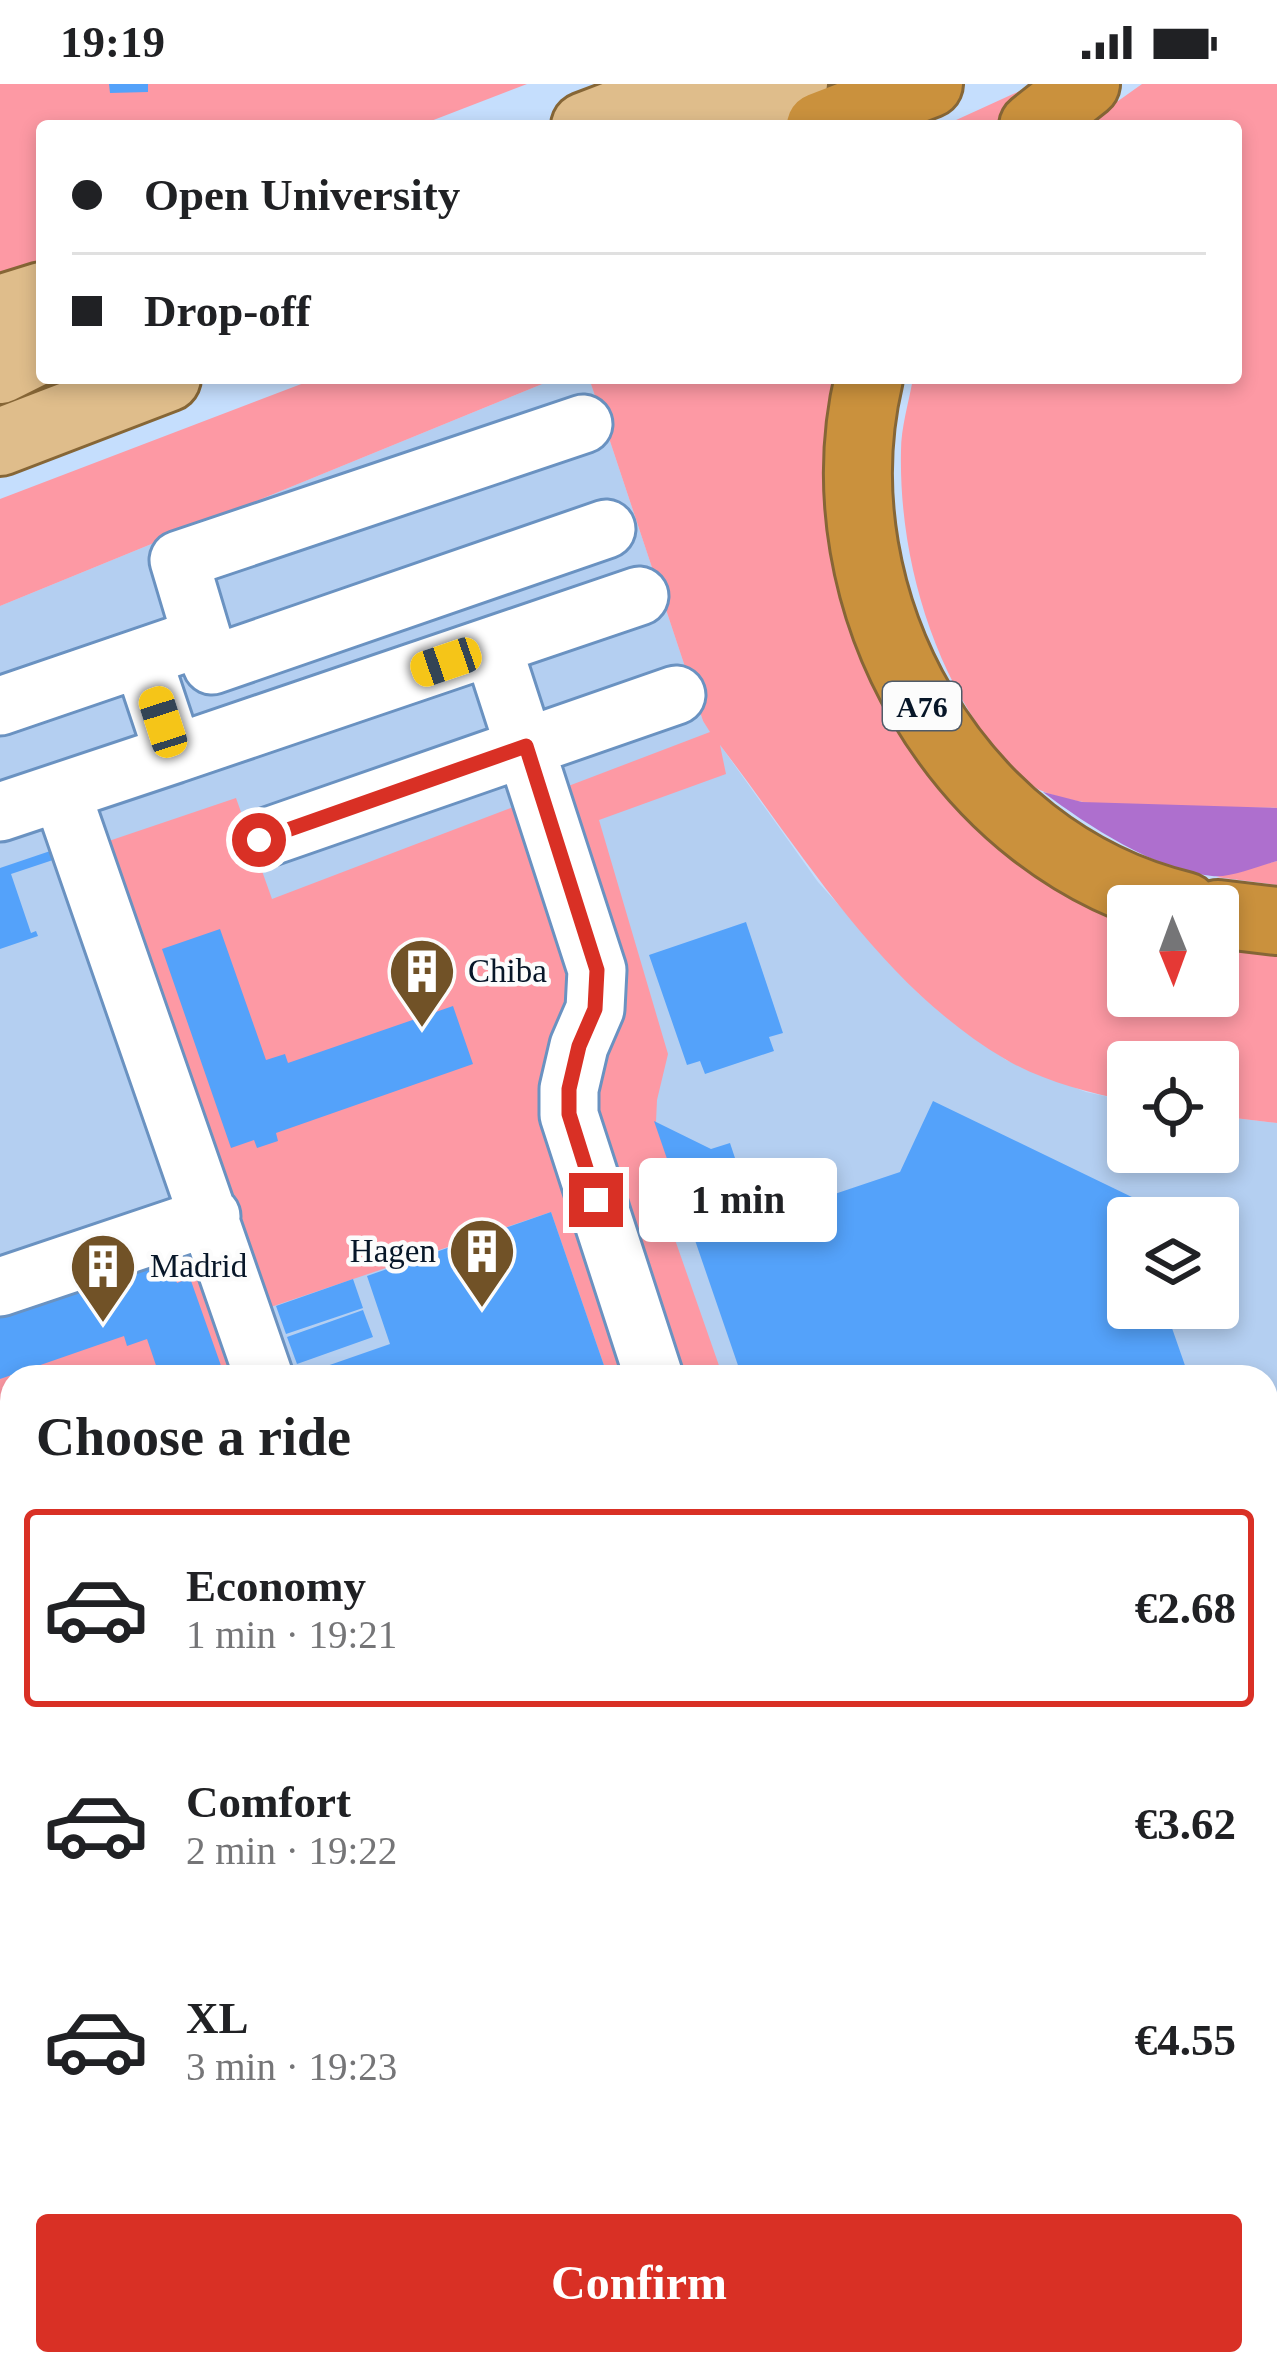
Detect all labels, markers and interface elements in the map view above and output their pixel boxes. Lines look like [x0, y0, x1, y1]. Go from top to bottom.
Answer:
text: 19:19 [60, 17, 165, 67]
text: Open University [144, 170, 460, 220]
text: Drop-off [144, 286, 311, 336]
car [406, 633, 486, 691]
car [135, 682, 191, 762]
road number: A76 [883, 682, 961, 730]
route start [232, 813, 286, 867]
north arrow [1107, 885, 1239, 1017]
map controls [1107, 885, 1239, 1329]
building icon: Chiba [387, 936, 457, 1030]
place label: Chiba [468, 953, 547, 989]
button: locate [1107, 1041, 1239, 1173]
callout: 1 min [638, 1158, 836, 1242]
route end [569, 1173, 623, 1227]
text: 1 min [691, 1178, 785, 1221]
button: layers [1107, 1197, 1239, 1329]
building icon: Hagen [447, 1216, 517, 1310]
building icon: Madrid [68, 1231, 138, 1325]
place label: Hagen [350, 1233, 436, 1269]
place label: Madrid [150, 1248, 248, 1284]
text: Choose a ride [36, 1407, 351, 1467]
icon: car [42, 1554, 150, 1662]
text: Economy [186, 1561, 366, 1611]
text: €2.68 [1135, 1583, 1236, 1633]
text: 1 min · 19:21 [186, 1613, 397, 1656]
icon: car [42, 1770, 150, 1878]
text: Comfort [186, 1777, 351, 1827]
text: €3.62 [1135, 1799, 1236, 1849]
text: 2 min · 19:22 [186, 1829, 397, 1872]
icon: car [42, 1986, 150, 2094]
text: XL [186, 1993, 249, 2043]
text: €4.55 [1135, 2015, 1236, 2065]
text: 3 min · 19:23 [186, 2045, 397, 2088]
button: Confirm [36, 2214, 1242, 2352]

